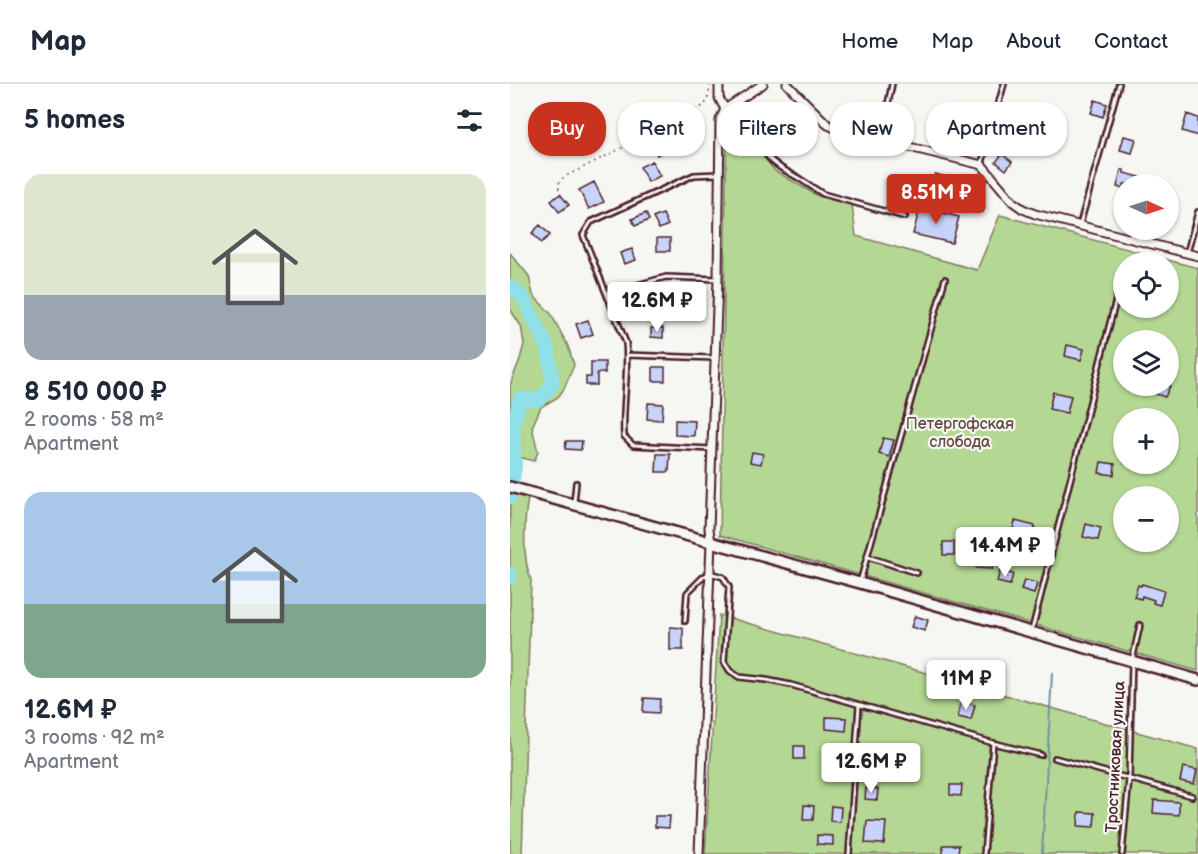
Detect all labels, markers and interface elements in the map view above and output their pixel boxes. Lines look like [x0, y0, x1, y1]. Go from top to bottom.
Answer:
text: Map [30, 25, 86, 58]
text: Home [841, 29, 898, 54]
text: Map [931, 29, 973, 54]
text: About [1006, 29, 1061, 54]
text: Contact [1094, 29, 1168, 54]
chip: Buy [528, 102, 606, 156]
chip: Rent [618, 102, 705, 156]
chip: Filters [717, 102, 818, 156]
chip: New [830, 102, 914, 156]
chip: Apartment [926, 102, 1067, 156]
icon: filters [453, 104, 486, 137]
text: 5 homes [24, 105, 125, 136]
pin: 8.51M ₽ [881, 174, 991, 225]
north arrow [1113, 174, 1179, 240]
map controls [1113, 174, 1179, 552]
text: 8.51M ₽ [901, 181, 971, 205]
icon: home [201, 213, 309, 321]
button: locate [1113, 252, 1179, 318]
pin: 12.6M ₽ [602, 282, 712, 333]
text: 12.6M ₽ [621, 289, 693, 313]
button: layers [1113, 330, 1179, 396]
text: 8 510 000 ₽ [24, 377, 167, 408]
text: 2 rooms · 58 m² [24, 408, 164, 432]
button: + [1113, 408, 1179, 474]
park label: Петергофская слобода [906, 415, 1014, 452]
text: Apartment [24, 432, 119, 456]
button: − [1113, 486, 1179, 552]
pin: 14.4M ₽ [950, 527, 1060, 578]
icon: home [201, 531, 309, 639]
text: 14.4M ₽ [970, 534, 1040, 558]
pin: 11M ₽ [924, 660, 1008, 711]
text: 11M ₽ [940, 667, 992, 691]
street label: Тростниковая улица [1103, 680, 1129, 833]
text: 12.6M ₽ [24, 695, 117, 726]
text: 3 rooms · 92 m² [24, 726, 165, 750]
pin: 12.6M ₽ [816, 743, 926, 794]
text: Apartment [24, 750, 119, 774]
text: 12.6M ₽ [835, 750, 907, 774]

